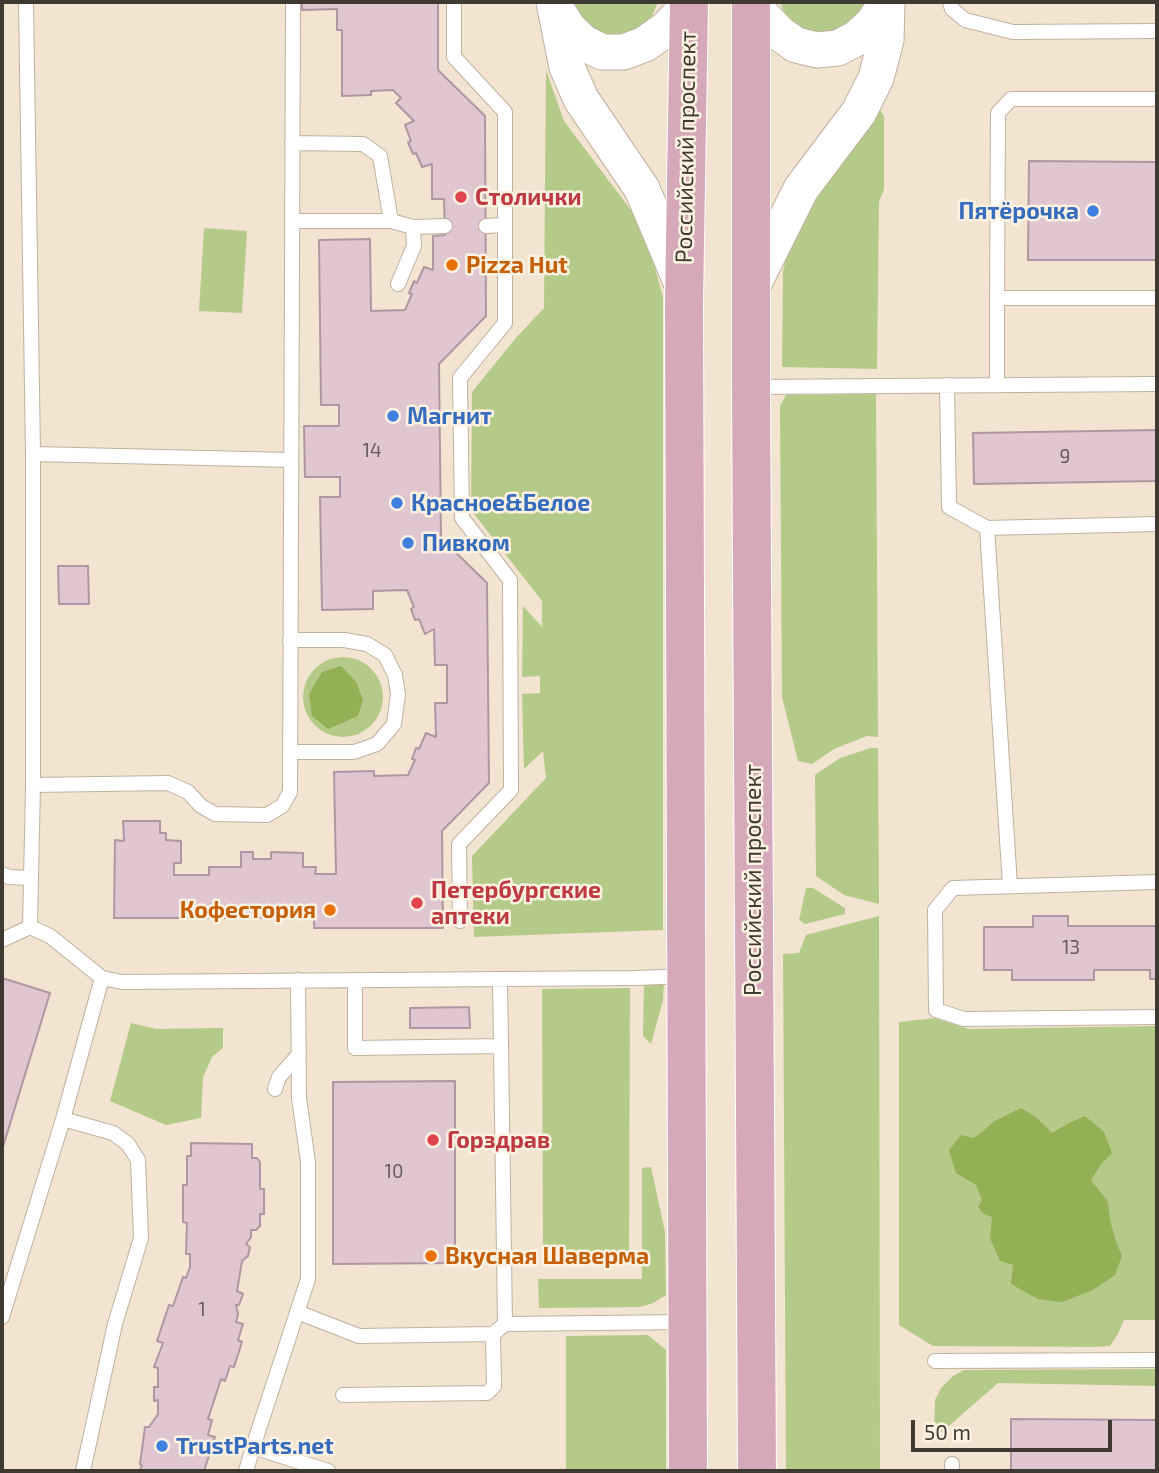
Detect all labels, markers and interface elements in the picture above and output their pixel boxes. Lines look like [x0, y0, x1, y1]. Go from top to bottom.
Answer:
street label: Российский проспект [670, 31, 702, 263]
place label: Столички [475, 183, 581, 211]
marker: Столички [453, 189, 469, 205]
place label: Пятёрочка [959, 197, 1079, 225]
marker: Пятёрочка [1085, 203, 1101, 219]
place label: Pizza Hut [466, 251, 568, 279]
marker: Pizza Hut [444, 257, 460, 273]
place label: Магнит [407, 402, 492, 430]
marker: Магнит [385, 408, 401, 424]
house number: 14 [362, 440, 382, 462]
house number: 9 [1060, 446, 1070, 468]
place label: Красное&Белое [411, 489, 590, 517]
marker: Красное&Белое [389, 495, 405, 511]
place label: Пивком [422, 529, 510, 557]
marker: Пивком [400, 535, 416, 551]
street label: Российский проспект [739, 764, 767, 996]
place label: Петербургские аптеки [431, 876, 601, 930]
marker: Петербургские аптеки [409, 895, 425, 911]
place label: Кофестория [180, 896, 316, 924]
marker: Кофестория [322, 902, 338, 918]
house number: 13 [1062, 937, 1080, 959]
place label: Горздрав [447, 1126, 550, 1154]
marker: Горздрав [425, 1132, 441, 1148]
house number: 10 [384, 1161, 404, 1183]
place label: Вкусная Шаверма [445, 1242, 649, 1270]
marker: Вкусная Шаверма [423, 1248, 439, 1264]
house number: 1 [198, 1299, 206, 1321]
scale bar [914, 1406, 1115, 1450]
text: 50 m [924, 1419, 971, 1444]
place label: TrustParts.net [176, 1432, 334, 1460]
marker: TrustParts.net [154, 1438, 170, 1454]

